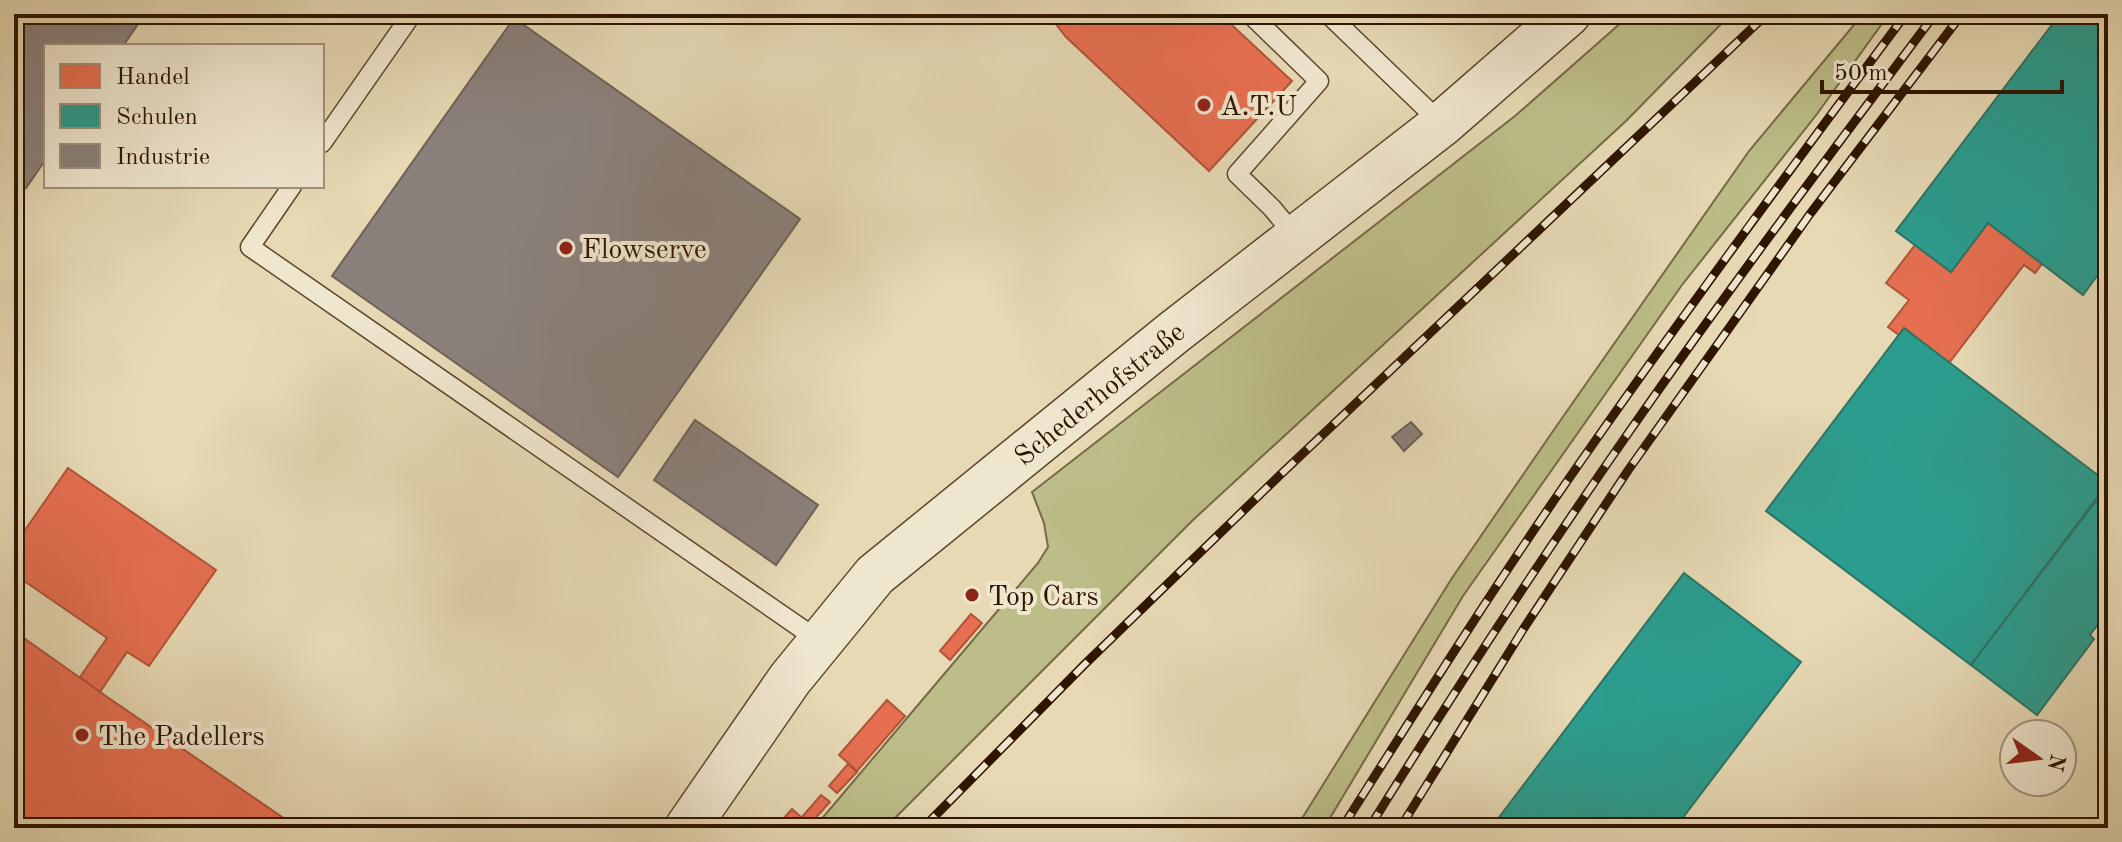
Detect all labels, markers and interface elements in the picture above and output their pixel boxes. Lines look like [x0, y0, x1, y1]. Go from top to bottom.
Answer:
legend [44, 44, 324, 188]
scale bar [1822, 44, 2062, 94]
text: 50 m [1834, 62, 1888, 86]
text: Handel [116, 66, 190, 90]
place label: A.T.U [1220, 94, 1297, 122]
marker: A.T.U [1195, 96, 1213, 114]
text: Schulen [116, 106, 198, 130]
text: Industrie [116, 146, 210, 170]
place label: Flowserve [582, 237, 707, 265]
marker: Flowserve [557, 239, 575, 257]
street label: Schederhofstraße [1011, 318, 1191, 472]
place label: Top Cars [988, 584, 1099, 612]
marker: Top Cars [963, 586, 981, 604]
north arrow [1998, 718, 2078, 798]
place label: The Padellers [98, 724, 265, 752]
marker: The Padellers [73, 726, 91, 744]
text: N [2043, 752, 2068, 773]

